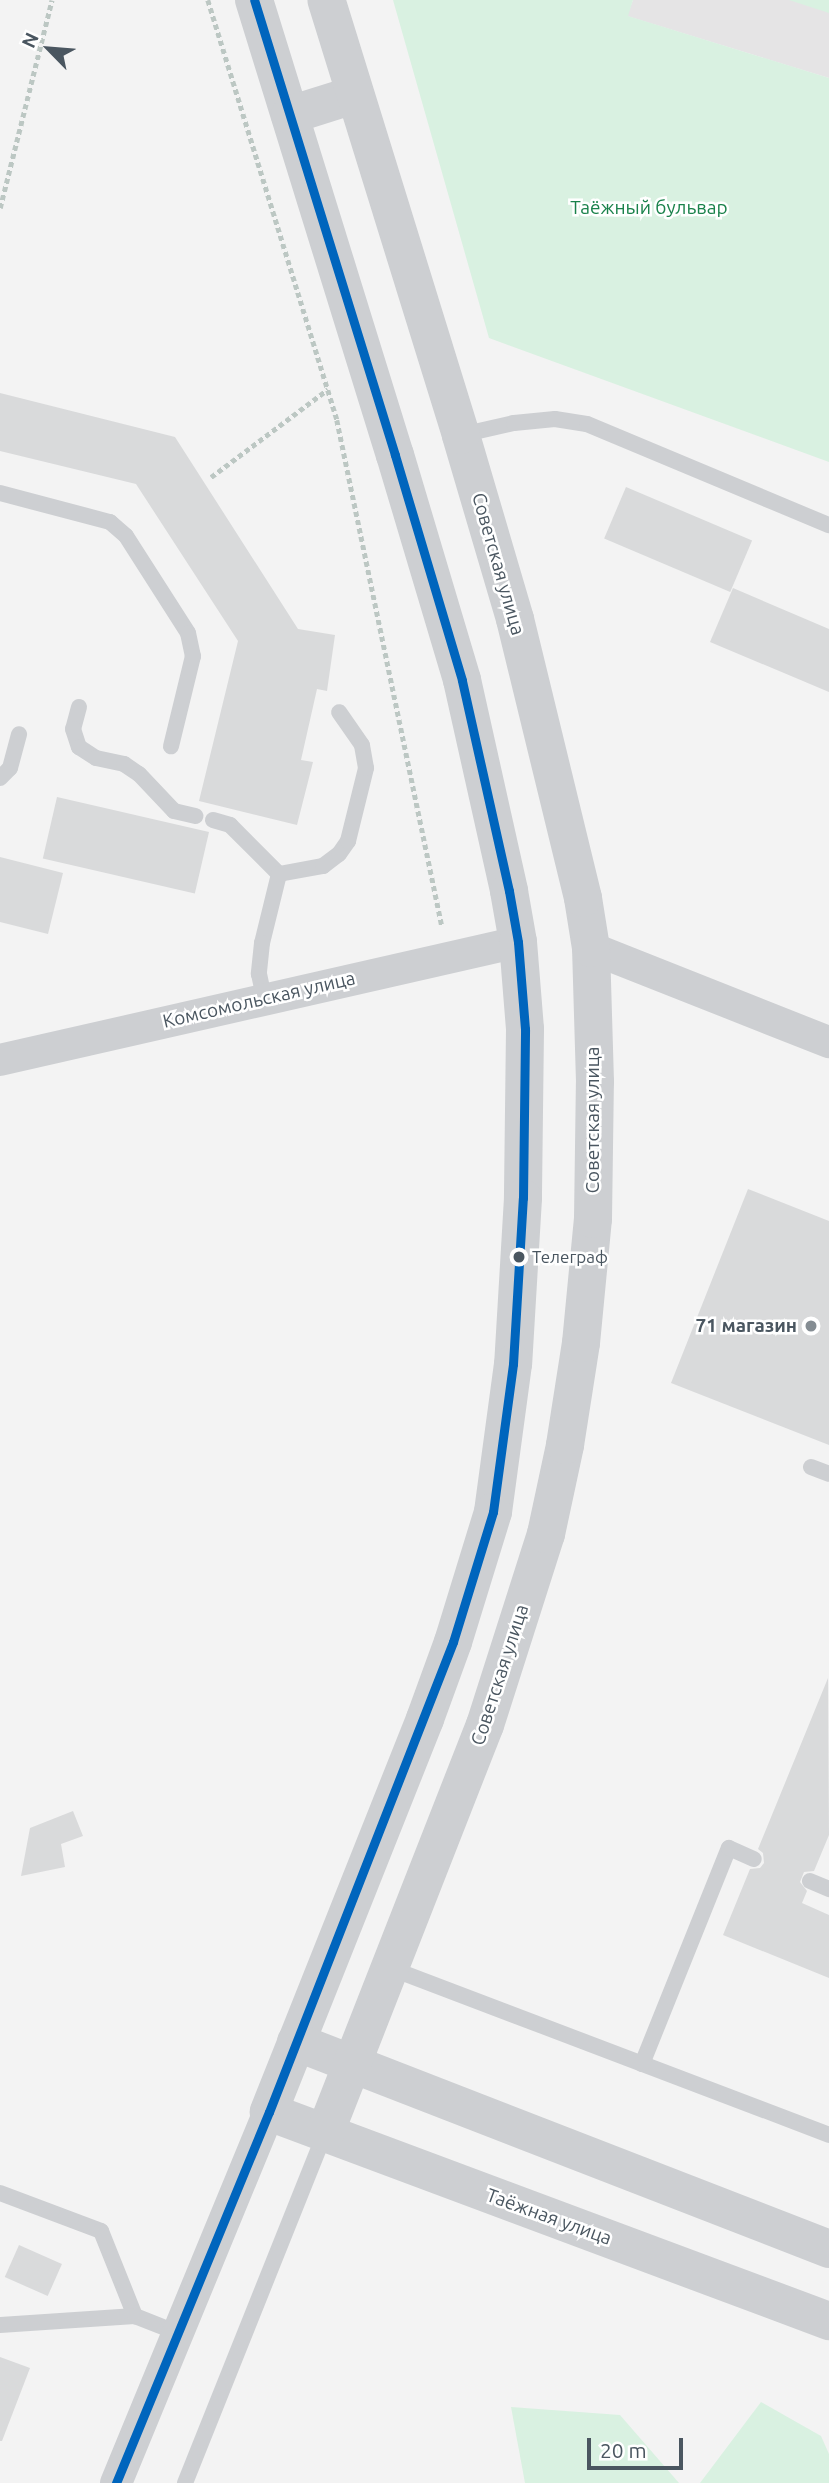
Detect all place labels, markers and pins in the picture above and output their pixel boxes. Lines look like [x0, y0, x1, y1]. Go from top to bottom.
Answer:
place label: Телеграф [532, 1247, 608, 1267]
marker: Телеграф [512, 1250, 526, 1264]
place label: 71 магазин [696, 1315, 797, 1337]
marker: 71 магазин [803, 1318, 819, 1334]

